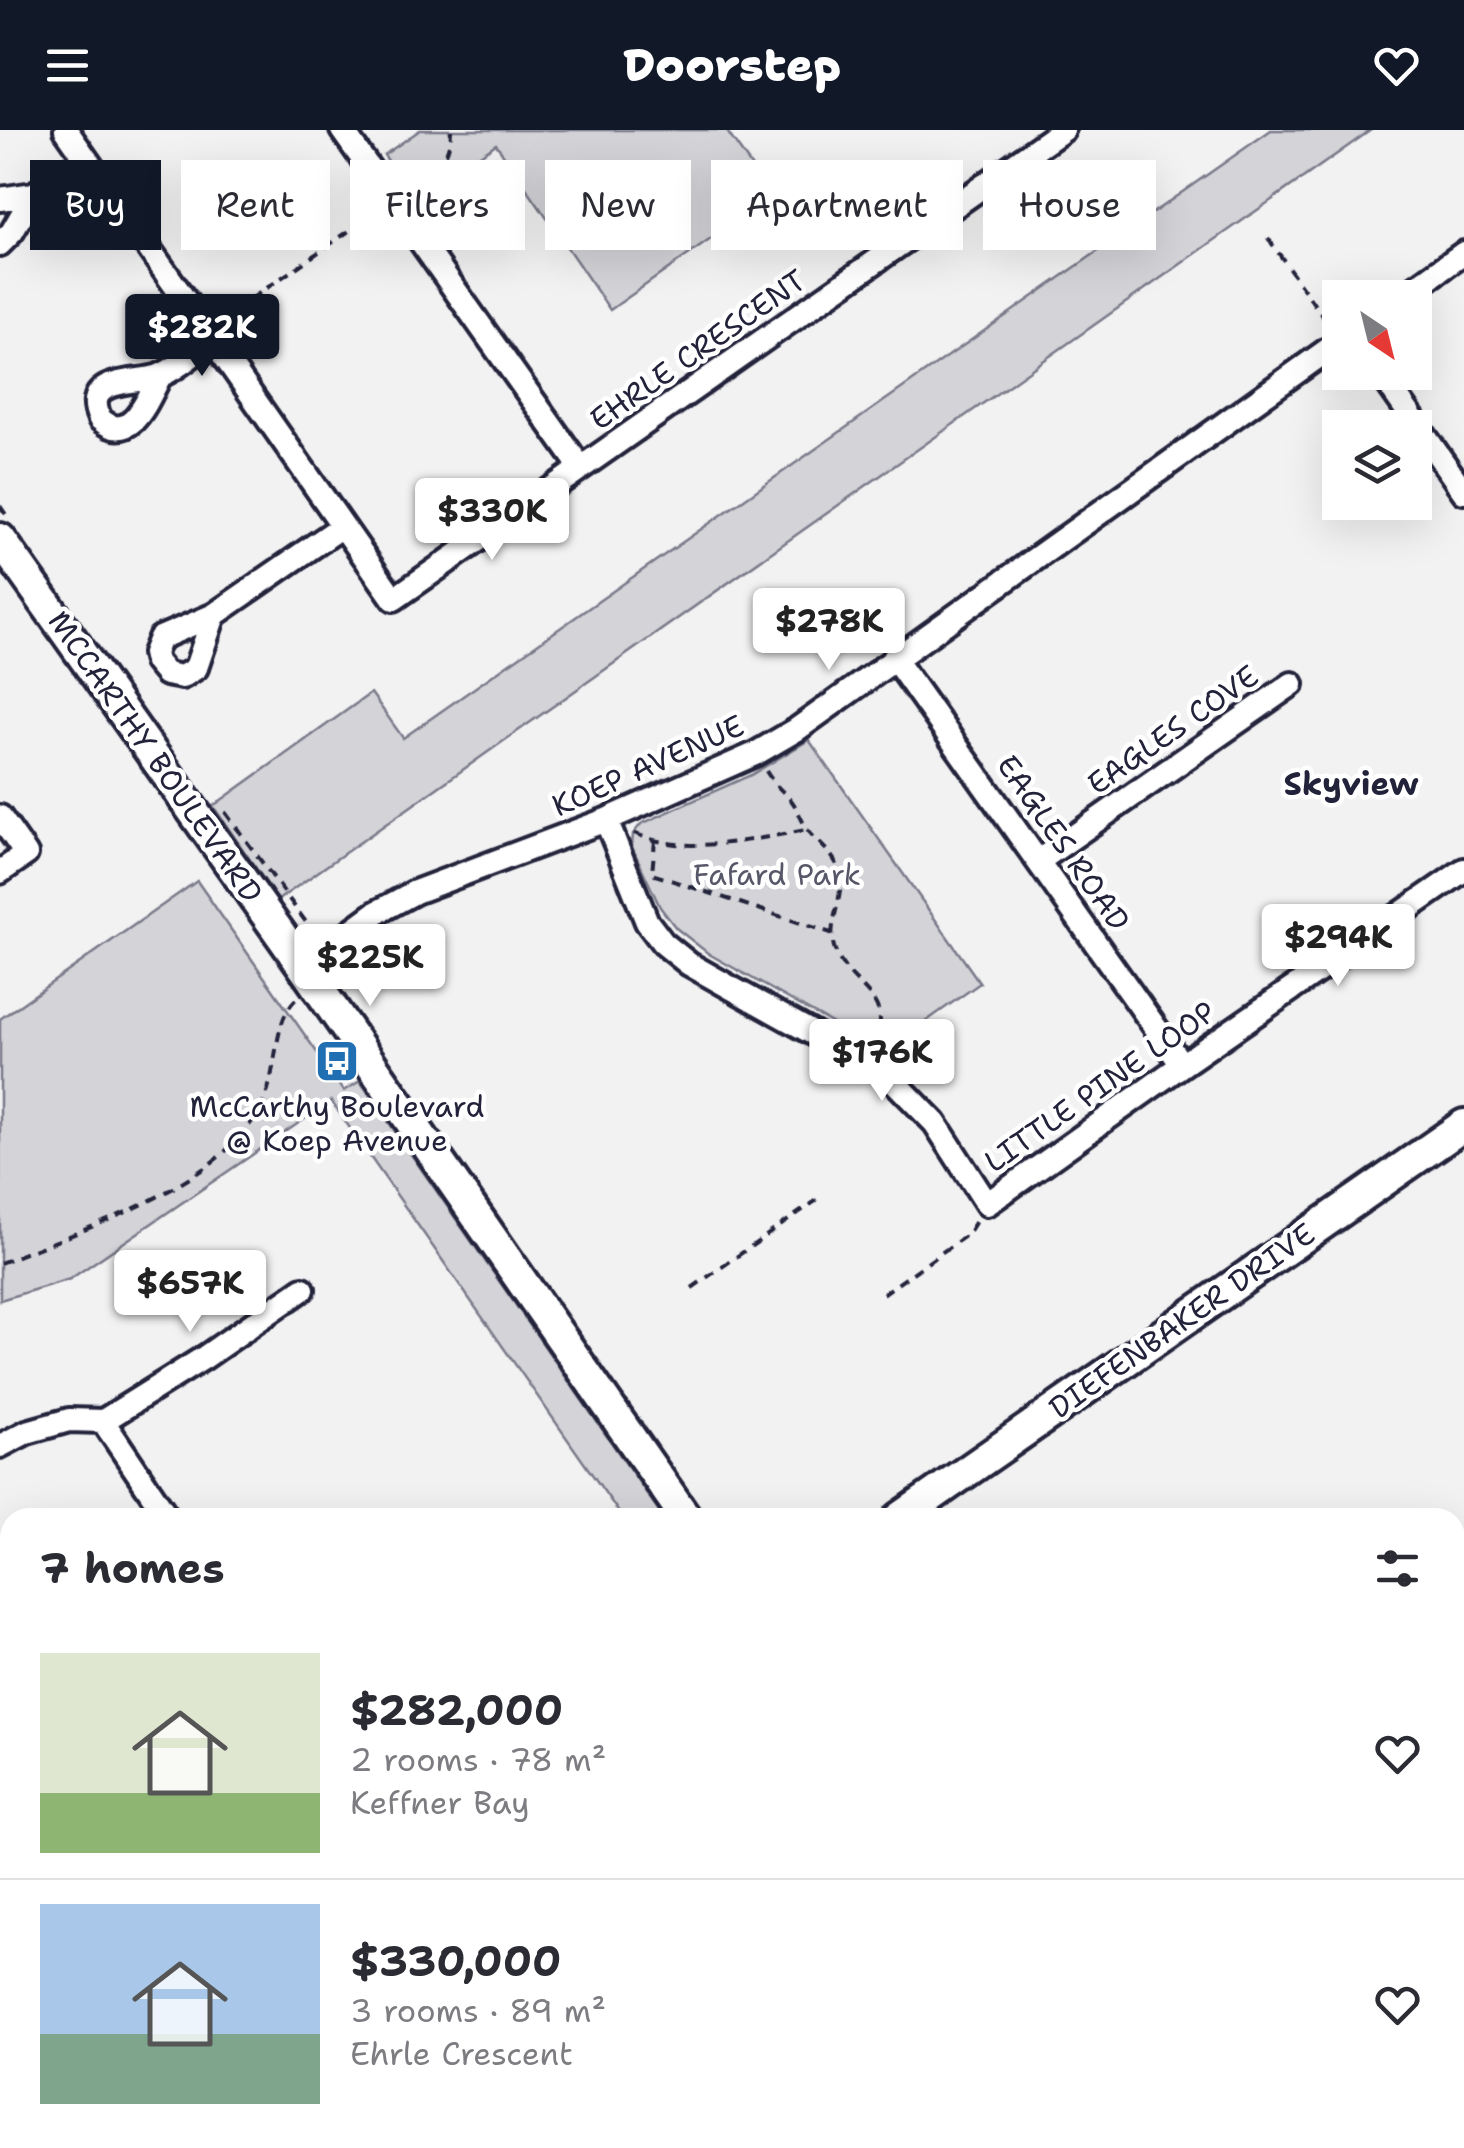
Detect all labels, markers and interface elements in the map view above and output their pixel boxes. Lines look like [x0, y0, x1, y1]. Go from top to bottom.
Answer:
text: Doorstep [623, 35, 841, 95]
icon: menu [40, 38, 95, 93]
icon: heart [1369, 38, 1424, 93]
chip: Buy [30, 160, 161, 250]
chip: Rent [181, 160, 330, 250]
chip: Filters [350, 160, 525, 250]
chip: New [545, 160, 691, 250]
chip: Apartment [711, 160, 963, 250]
chip: House [983, 160, 1156, 250]
street label: EHRLE CRESCENT [581, 260, 814, 440]
north arrow [1322, 280, 1432, 390]
map controls [1322, 280, 1432, 520]
pin: $282K [132, 294, 272, 379]
text: $282K [147, 305, 257, 348]
button: layers [1322, 410, 1432, 520]
pin: $330K [422, 478, 562, 563]
text: $330K [437, 489, 547, 532]
pin: $278K [759, 588, 899, 673]
text: $278K [775, 599, 883, 642]
street label: MCCARTHY BOULEVARD [39, 602, 272, 911]
street label: EAGLES COVE [1079, 655, 1267, 804]
street label: KOEP AVENUE [545, 705, 750, 826]
street label: EAGLES ROAD [988, 747, 1139, 939]
district label: Skyview [1284, 762, 1418, 805]
park label: Fafard Park [693, 854, 861, 895]
pin: $294K [1268, 904, 1408, 989]
text: $294K [1284, 915, 1392, 958]
pin: $225K [300, 924, 440, 1009]
text: $225K [316, 935, 424, 978]
street label: LITTLE PINE LOOP [976, 991, 1223, 1182]
pin: $176K [812, 1019, 952, 1104]
text: $176K [831, 1030, 933, 1073]
bus stop icon: McCarthy Boulevard @ Koep Avenue [314, 1038, 360, 1084]
place label: McCarthy Boulevard @ Koep Avenue [189, 1086, 485, 1161]
street label: DIEFENBAKER DRIVE [1041, 1213, 1323, 1428]
pin: $657K [120, 1250, 260, 1335]
text: $657K [136, 1261, 244, 1304]
text: 7 homes [40, 1540, 225, 1596]
icon: filters [1370, 1541, 1425, 1596]
text: $282,000 [350, 1682, 563, 1738]
icon: home [120, 1693, 240, 1813]
icon: heart [1370, 1726, 1425, 1781]
text: 2 rooms · 78 m² [350, 1738, 606, 1781]
text: Keffner Bay [350, 1781, 530, 1824]
text: $330,000 [350, 1933, 561, 1989]
icon: home [120, 1944, 240, 2064]
icon: heart [1370, 1977, 1425, 2032]
text: 3 rooms · 89 m² [350, 1989, 606, 2032]
text: Ehrle Crescent [350, 2032, 573, 2075]

